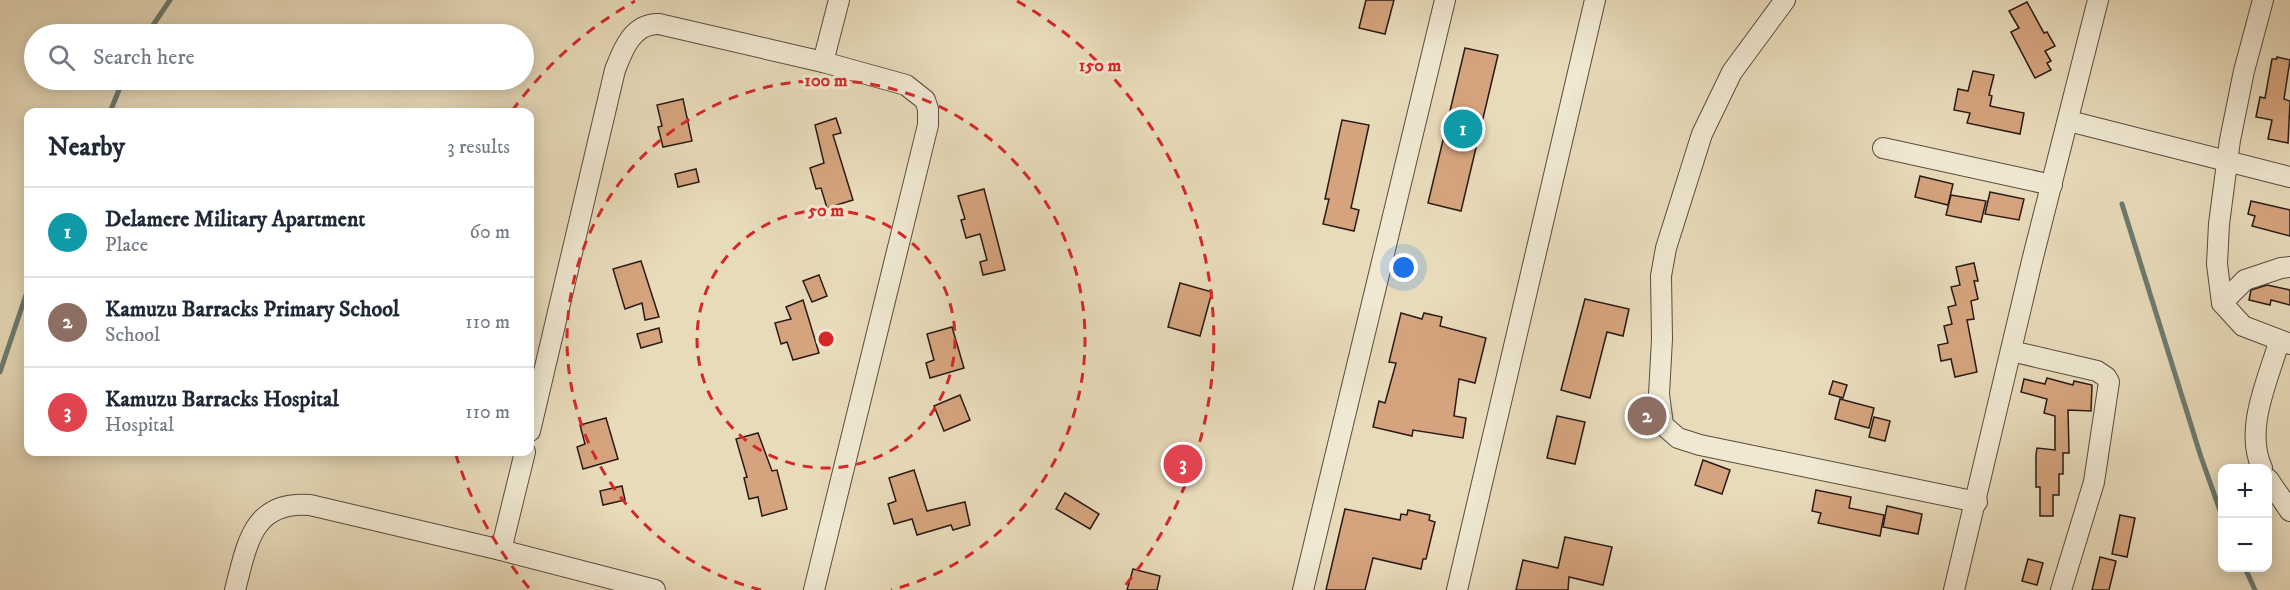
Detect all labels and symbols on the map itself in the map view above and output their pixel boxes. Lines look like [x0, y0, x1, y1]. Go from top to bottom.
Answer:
text: 150 m [1079, 55, 1122, 77]
text: 100 m [804, 70, 848, 92]
pin: 1 [1444, 106, 1482, 152]
text: 50 m [807, 200, 844, 222]
your location [1389, 253, 1418, 282]
centre of rings [816, 329, 836, 349]
pin: 2 [1628, 394, 1666, 438]
pin: 3 [1164, 442, 1202, 486]

